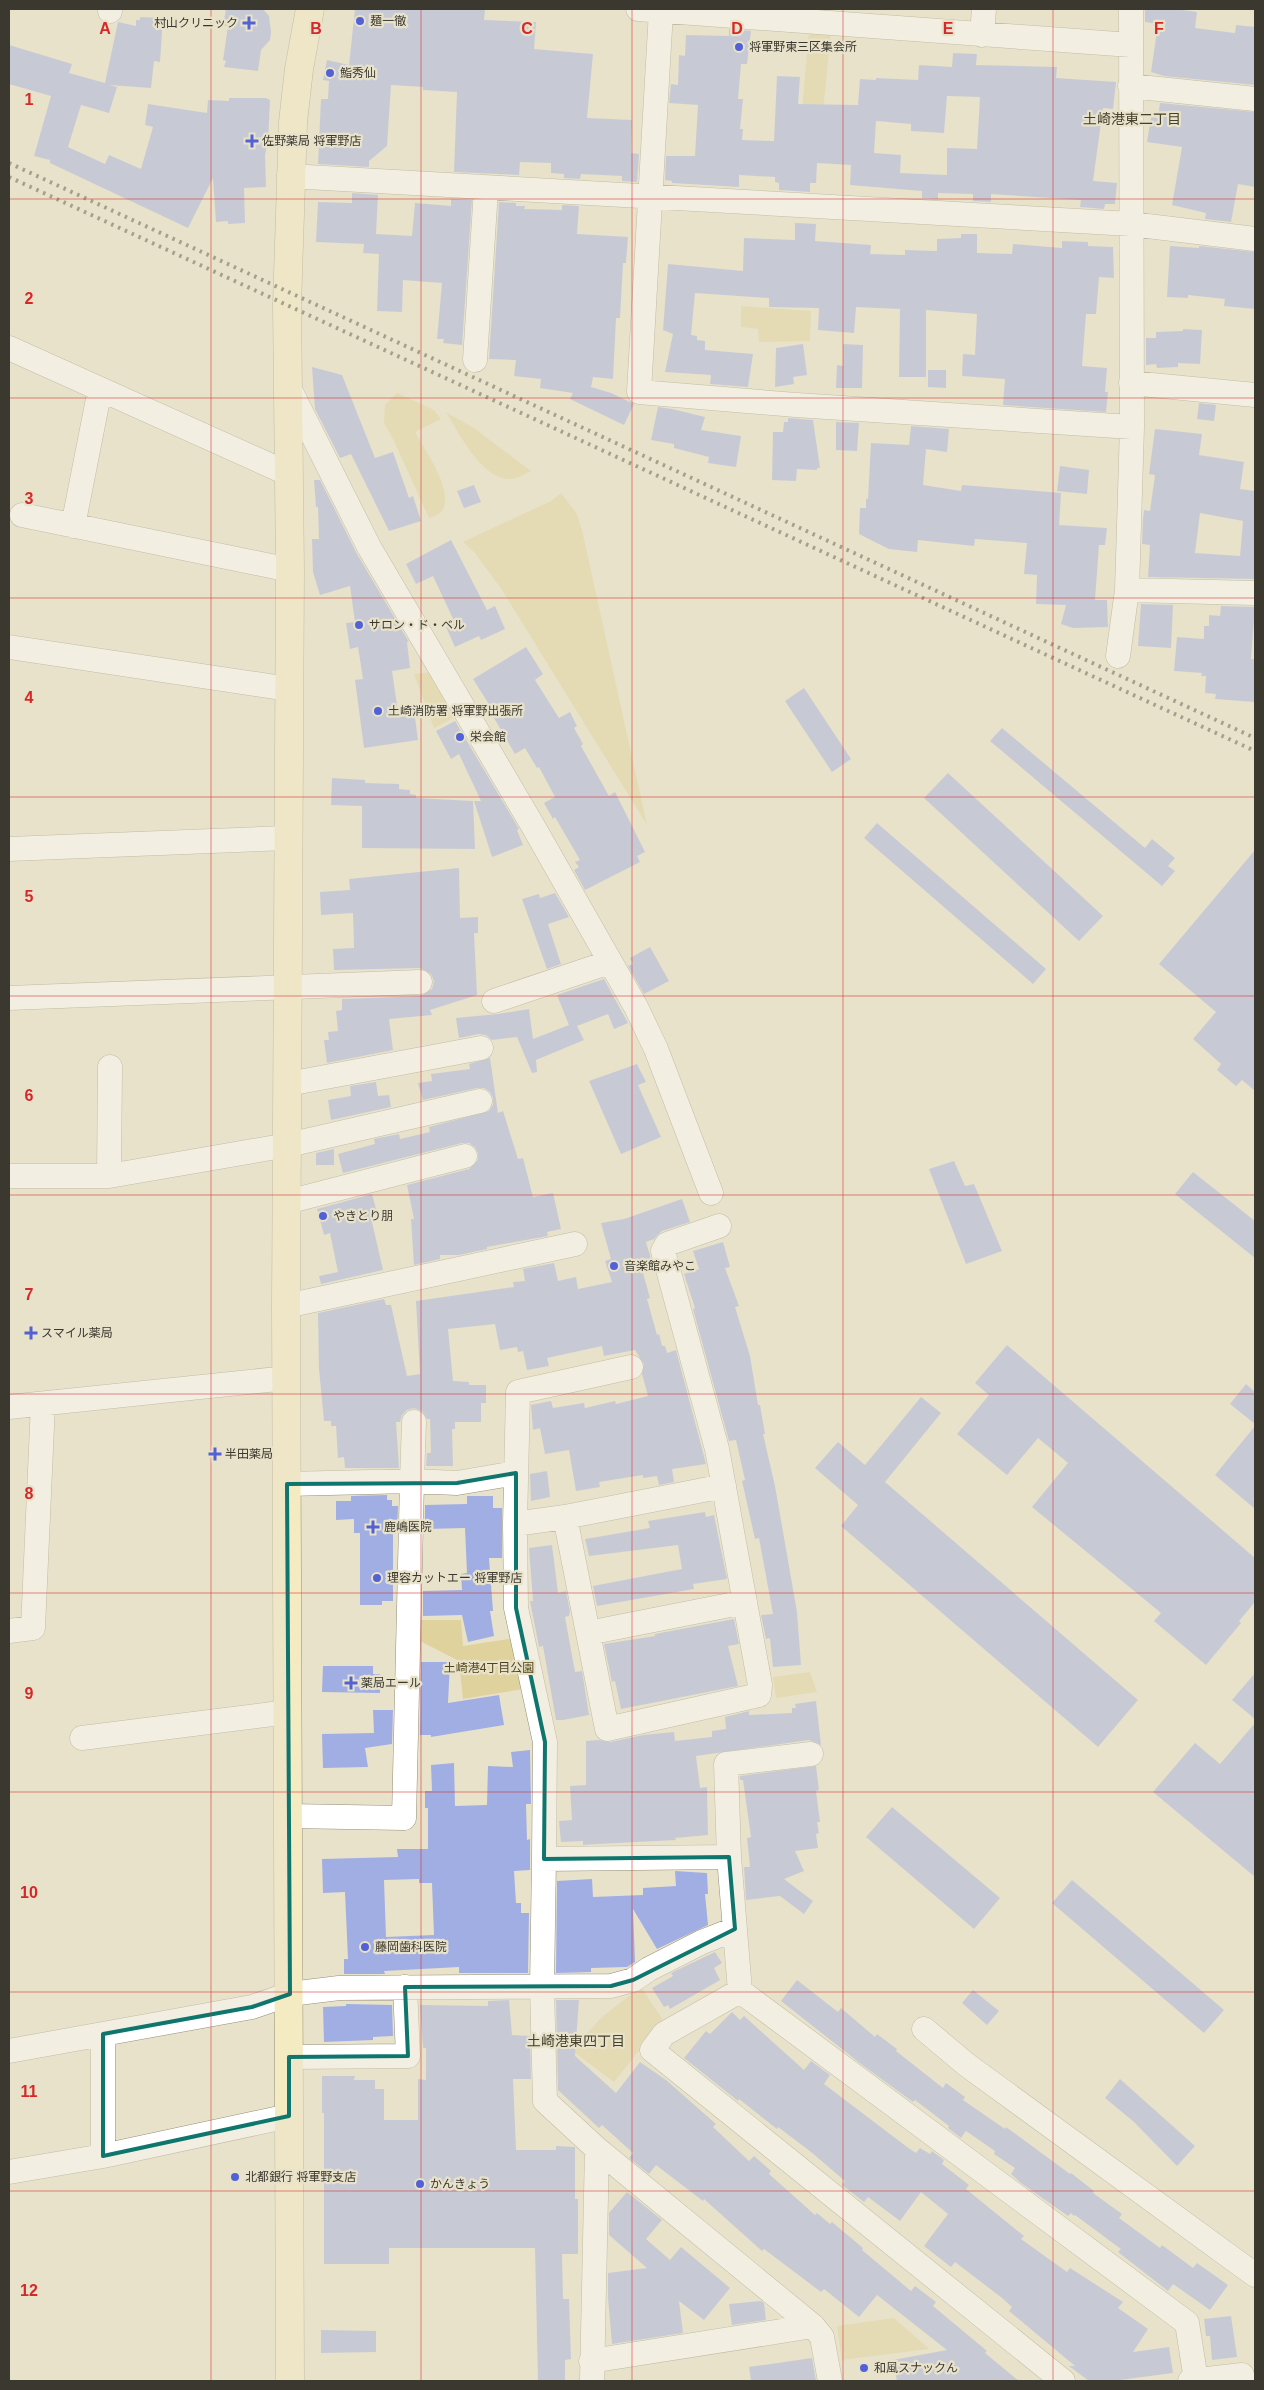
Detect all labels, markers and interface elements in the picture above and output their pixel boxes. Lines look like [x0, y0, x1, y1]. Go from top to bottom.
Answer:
place label: 麺一徹 [370, 14, 407, 28]
marker: 麺一徹 [354, 15, 366, 27]
place label: 村山クリニック [154, 16, 238, 30]
marker: 村山クリニック [242, 16, 256, 30]
text: A [99, 20, 111, 37]
text: B [310, 20, 322, 37]
text: C [521, 20, 533, 37]
text: D [731, 20, 743, 37]
text: E [943, 20, 954, 37]
text: F [1154, 20, 1164, 37]
place label: 将軍野東三区集会所 [749, 40, 857, 54]
marker: 将軍野東三区集会所 [733, 41, 745, 53]
place label: 鮨秀仙 [340, 66, 376, 80]
marker: 鮨秀仙 [324, 67, 336, 79]
text: 1 [25, 91, 34, 108]
district label: 土崎港東二丁目 [1083, 111, 1181, 127]
place label: 佐野薬局 将軍野店 [262, 134, 361, 148]
marker: 佐野薬局 将軍野店 [246, 135, 258, 147]
text: 2 [25, 290, 34, 307]
text: 3 [25, 490, 34, 507]
place label: サロン・ド・ベル [369, 618, 465, 632]
marker: サロン・ド・ベル [353, 619, 365, 631]
text: 4 [25, 689, 34, 706]
place label: 土崎消防署 将軍野出張所 [388, 704, 523, 718]
marker: 土崎消防署 将軍野出張所 [372, 705, 384, 717]
place label: 栄会館 [470, 730, 506, 744]
marker: 栄会館 [454, 731, 466, 743]
text: 5 [25, 888, 34, 905]
text: 6 [25, 1087, 34, 1104]
place label: やきとり朋 [333, 1209, 393, 1223]
marker: やきとり朋 [317, 1210, 329, 1222]
place label: 音楽館みやこ [624, 1259, 696, 1273]
marker: 音楽館みやこ [608, 1260, 620, 1272]
text: 7 [25, 1286, 34, 1303]
place label: スマイル薬局 [41, 1326, 113, 1340]
marker: スマイル薬局 [25, 1327, 37, 1339]
place label: 半田薬局 [225, 1447, 273, 1461]
marker: 半田薬局 [209, 1448, 221, 1460]
text: 8 [25, 1485, 34, 1502]
marker: 鹿嶋医院 [366, 1520, 380, 1534]
place label: 鹿嶋医院 [384, 1520, 432, 1534]
place label: 理容カットエー 将軍野店 [387, 1571, 522, 1585]
marker: 理容カットエー 将軍野店 [371, 1572, 383, 1584]
park label: 土崎港4丁目公園 [444, 1661, 534, 1675]
place label: 薬局エール [361, 1676, 421, 1690]
marker: 薬局エール [345, 1677, 357, 1689]
text: 9 [25, 1685, 34, 1702]
text: 10 [20, 1884, 38, 1901]
place label: 藤岡歯科医院 [375, 1940, 447, 1954]
marker: 藤岡歯科医院 [359, 1941, 371, 1953]
district label: 土崎港東四丁目 [527, 2033, 625, 2049]
text: 11 [21, 2083, 38, 2100]
place label: 北都銀行 将軍野支店 [245, 2170, 356, 2184]
marker: 北都銀行 将軍野支店 [229, 2171, 241, 2183]
place label: かんきょう [430, 2177, 490, 2191]
marker: かんきょう [414, 2178, 426, 2190]
text: 12 [20, 2282, 38, 2299]
place label: 和風スナックん [874, 2361, 958, 2375]
marker: 和風スナックん [858, 2362, 870, 2374]

